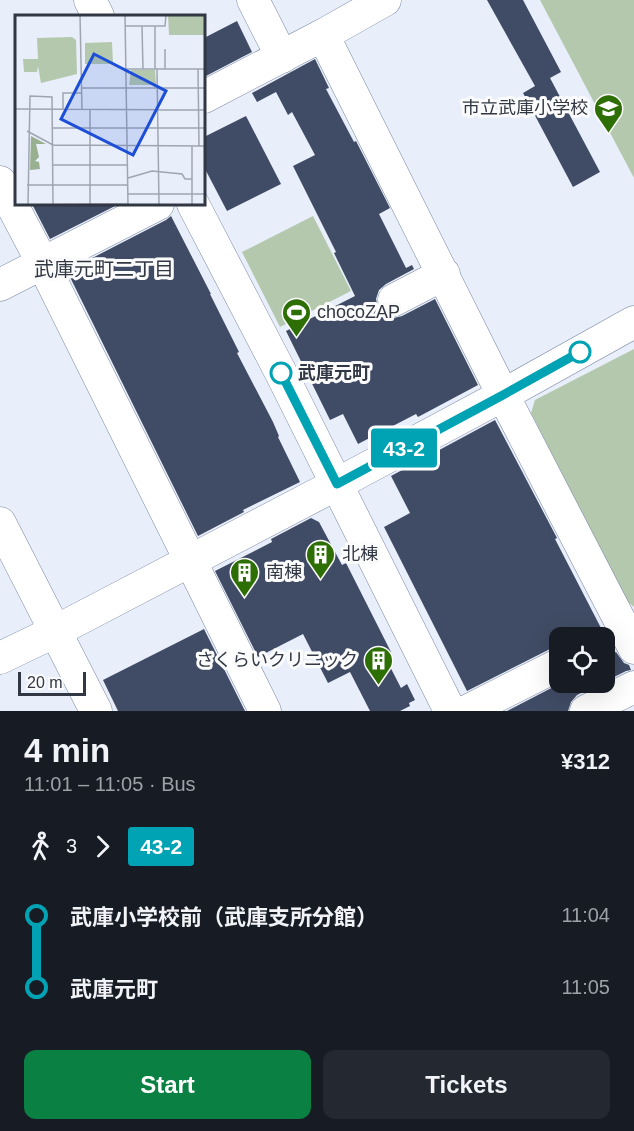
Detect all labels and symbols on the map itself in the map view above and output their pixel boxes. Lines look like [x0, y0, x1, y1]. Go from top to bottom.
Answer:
inset map [15, 15, 206, 206]
school or university icon: 市立武庫小学校 [593, 92, 625, 134]
place label: 市立武庫小学校 [462, 98, 588, 118]
district label: 武庫元町二丁目 [34, 258, 174, 280]
sports icon: chocoZAP [280, 296, 312, 338]
place label: chocoZAP [317, 302, 400, 322]
unlabelled marker [569, 341, 591, 363]
marker: 武庫元町 [270, 362, 292, 384]
place label: 武庫元町 [298, 363, 370, 383]
line badge: 43-2 [362, 428, 446, 468]
building icon: 北棟 [305, 538, 337, 580]
place label: 北棟 [342, 544, 378, 564]
building icon: 南棟 [229, 556, 261, 598]
place label: 南棟 [266, 562, 302, 582]
building icon: さくらいクリニック [363, 644, 395, 686]
place label: さくらいクリニック [196, 650, 358, 670]
scale bar [18, 669, 86, 696]

